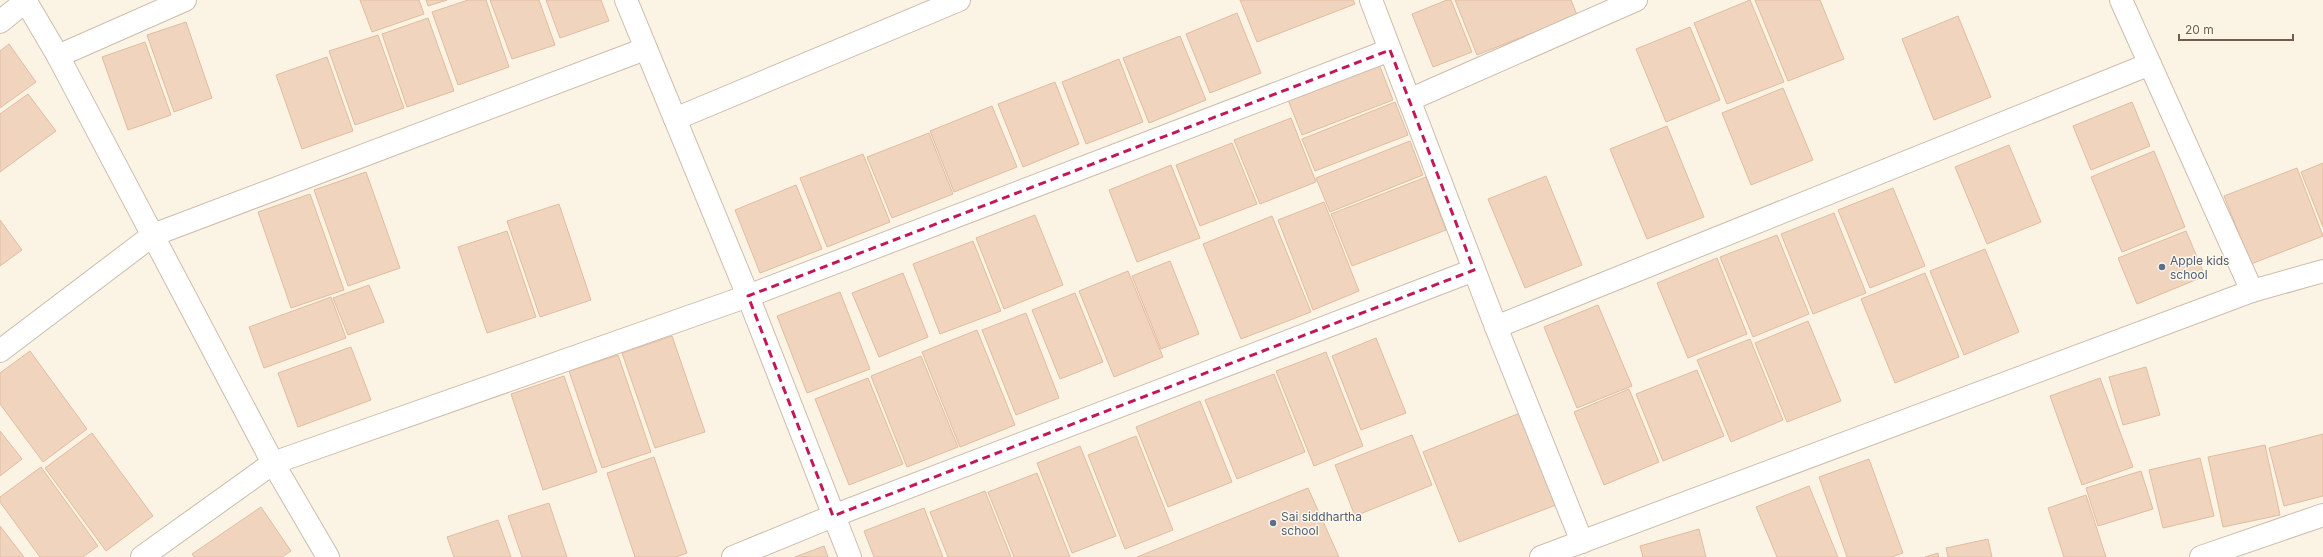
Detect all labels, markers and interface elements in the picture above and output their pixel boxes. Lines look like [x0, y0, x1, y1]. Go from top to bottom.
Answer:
scale bar [2179, 16, 2293, 42]
text: 20 m [2185, 22, 2214, 37]
place label: Apple kids school [2170, 253, 2229, 282]
marker: Apple kids school [2157, 262, 2167, 272]
place label: Sai siddhartha school [1281, 509, 1362, 538]
marker: Sai siddhartha school [1268, 518, 1278, 528]

